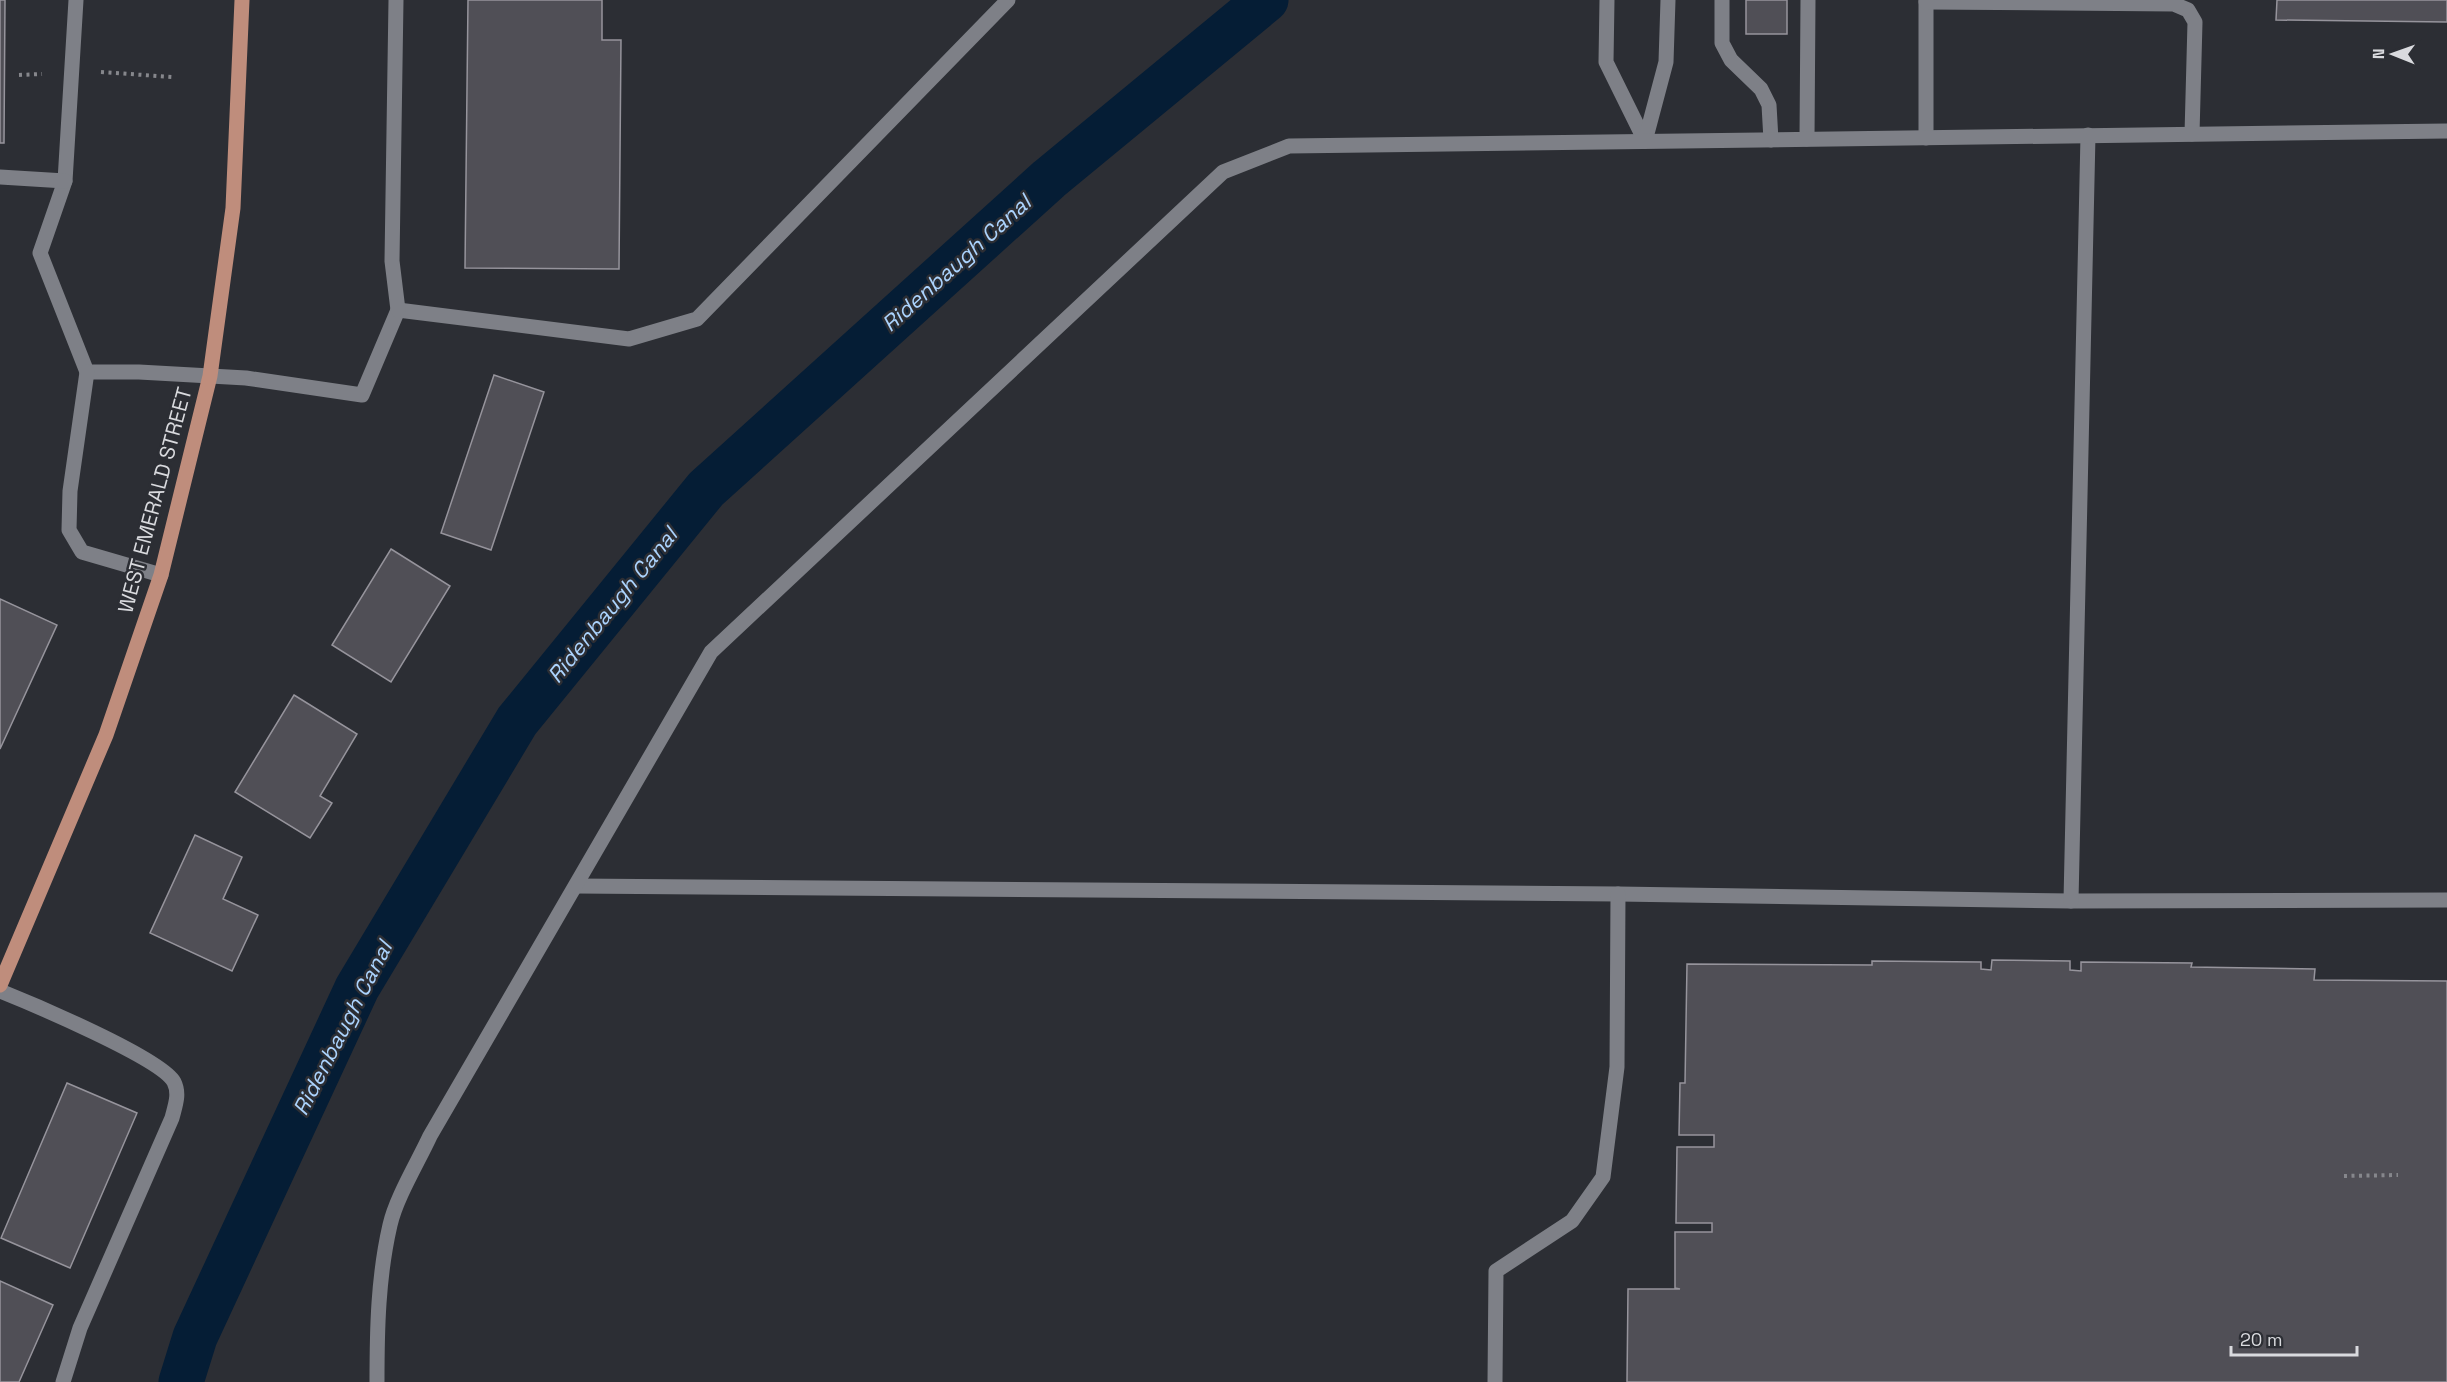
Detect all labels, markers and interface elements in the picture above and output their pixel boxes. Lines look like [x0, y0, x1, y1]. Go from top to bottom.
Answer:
north arrow [2363, 24, 2423, 84]
text: N [2368, 48, 2389, 59]
water label: Ridenbaugh Canal [875, 187, 1038, 337]
street label: WEST EMERALD STREET [111, 384, 198, 616]
water label: Ridenbaugh Canal [541, 520, 685, 688]
water label: Ridenbaugh Canal [286, 934, 399, 1120]
scale bar [2231, 1319, 2357, 1357]
text: 20 m [2240, 1328, 2283, 1351]

